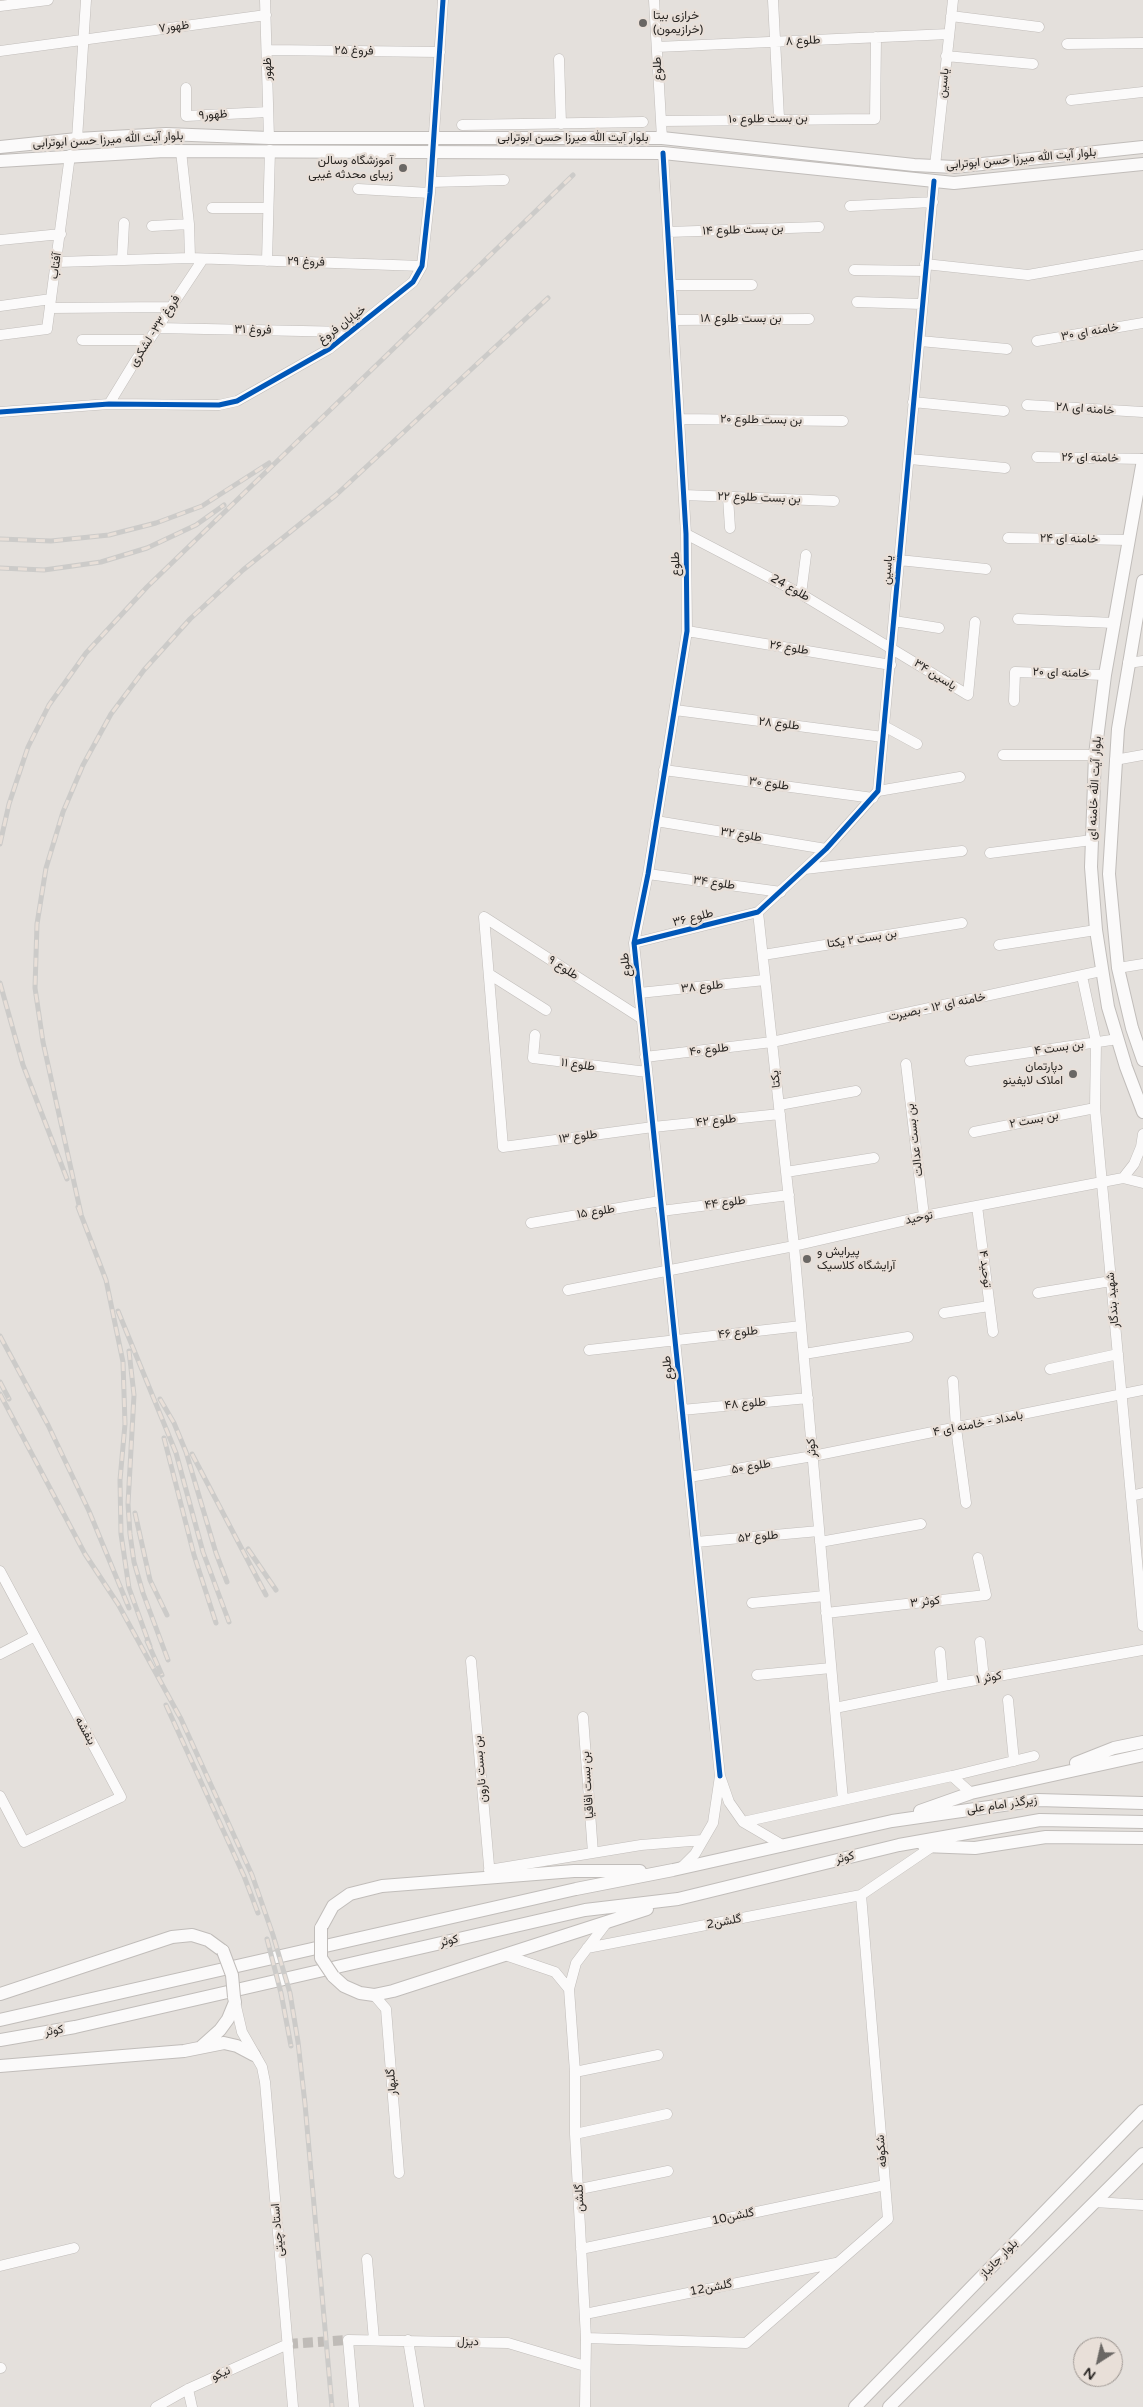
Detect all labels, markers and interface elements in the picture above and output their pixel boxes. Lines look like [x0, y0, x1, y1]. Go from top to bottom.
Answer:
place label: خرازی بیتا (خرازیمون) [653, 9, 703, 37]
marker: خرازی بیتا (خرازیمون) [637, 17, 649, 29]
street label: ظهور۷ [158, 18, 190, 36]
street label: طلوع ۸ [785, 33, 821, 49]
street label: فروغ ۲۵ [334, 43, 374, 59]
street label: طلوع [650, 56, 666, 82]
street label: ظهور [261, 57, 275, 81]
street label: یاسین [935, 67, 953, 99]
street label: ظهور۹ [198, 107, 228, 123]
street label: بن بست طلوع ۱۰ [728, 111, 808, 127]
street label: بلوار آیت الله میرزا حسن ابوترابی [32, 129, 184, 151]
street label: بلوار آیت الله میرزا حسن ابوترابی [498, 131, 648, 145]
street label: بلوار آیت الله میرزا حسن ابوترابی [945, 145, 1097, 173]
place label: آموزشگاه وسالن زیبای محدثه غیبی [308, 154, 393, 182]
marker: آموزشگاه وسالن زیبای محدثه غیبی [397, 162, 409, 174]
street label: بن بست طلوع ۱۴ [702, 221, 784, 239]
street label: آفتاب [47, 252, 65, 280]
street label: فروغ ۲۹ [287, 254, 325, 270]
street label: فروغ ۳۳- لشکری [127, 292, 183, 370]
street label: خیابان فروغ [315, 302, 369, 348]
street label: بن بست طلوع ۱۸ [700, 312, 782, 326]
street label: خامنه ای ۳۰ [1060, 320, 1120, 344]
street label: فروغ ۳۱ [234, 322, 272, 338]
street label: خامنه ای ۲۸ [1055, 400, 1115, 418]
street label: بن بست طلوع ۲۰ [720, 412, 802, 428]
street label: خامنه ای ۲۶ [1061, 450, 1119, 466]
street label: بن بست طلوع ۲۲ [717, 489, 801, 507]
street label: خامنه ای ۲۴ [1040, 531, 1098, 547]
street label: طلوع [669, 552, 683, 576]
street label: یاسین [880, 555, 896, 585]
street label: طلوع 24 [768, 571, 812, 605]
street label: طلوع ۲۶ [768, 638, 810, 658]
street label: یاسین ۳۴ [911, 656, 959, 694]
street label: خامنه ای ۲۰ [1032, 665, 1090, 681]
street label: طلوع ۲۸ [758, 714, 800, 734]
street label: بلوار آیت الله خامنه ای [1085, 736, 1105, 840]
street label: طلوع ۳۰ [748, 774, 790, 794]
street label: طلوع ۳۲ [719, 825, 763, 845]
street label: طلوع ۳۴ [692, 873, 736, 893]
street label: طلوع ۳۶ [671, 906, 715, 930]
street label: بن بست ۲ یکتا [826, 926, 898, 952]
street label: طلوع [618, 952, 634, 978]
street label: طلوع ۹ [545, 953, 581, 983]
street label: طلوع ۳۸ [680, 978, 724, 996]
street label: خامنه ای ۱۲ - بصیرت [887, 990, 987, 1024]
street label: بن بست ۴ [1033, 1037, 1085, 1059]
street label: طلوع ۴۰ [689, 1040, 729, 1060]
street label: طلوع ۱۱ [560, 1055, 596, 1075]
place label: دپارتمان املاک لایفینو [1003, 1060, 1063, 1088]
marker: دپارتمان املاک لایفینو [1067, 1068, 1079, 1080]
street label: یکتا [768, 1069, 784, 1089]
street label: بن بست عدالت [903, 1103, 927, 1177]
street label: بن بست ۲ [1008, 1108, 1060, 1132]
street label: طلوع ۴۲ [695, 1112, 737, 1130]
street label: طلوع ۱۳ [558, 1127, 598, 1147]
street label: طلوع ۴۴ [704, 1193, 746, 1213]
street label: طلوع ۱۵ [576, 1202, 616, 1222]
street label: توحید [904, 1208, 934, 1228]
place label: پیرایش و آرایشگاه کلاسیک [817, 1245, 895, 1273]
street label: توحید ۴ [976, 1249, 994, 1289]
marker: پیرایش و آرایشگاه کلاسیک [801, 1253, 813, 1265]
street label: شهید بندگار [1103, 1272, 1123, 1328]
street label: طلوع ۴۶ [717, 1324, 759, 1342]
street label: طلوع [660, 1355, 676, 1381]
street label: طلوع ۴۸ [724, 1395, 766, 1413]
street label: بامداد - خامنه ای ۴ [932, 1408, 1024, 1440]
street label: کوثر [804, 1438, 820, 1458]
street label: طلوع ۵۰ [730, 1456, 772, 1478]
street label: طلوع ۵۲ [737, 1528, 779, 1546]
street label: کوثر ۳ [909, 1593, 941, 1611]
street label: کوثر ۱ [975, 1669, 1003, 1687]
street label: بنفشه [71, 1714, 99, 1748]
street label: بن بست نارون [471, 1735, 491, 1803]
street label: بن بست اقاقیا [578, 1751, 598, 1819]
street label: زیرگذر امام علی [966, 1793, 1038, 1817]
street label: کوثر [834, 1849, 856, 1867]
street label: گلشن2 [705, 1912, 743, 1932]
street label: کوثر [438, 1932, 460, 1950]
street label: کوثر [43, 2022, 65, 2040]
street label: گلبهار [384, 2068, 400, 2096]
street label: شکوفه [873, 2134, 891, 2168]
street label: گلشن [572, 2184, 588, 2212]
street label: استاد چیتی [269, 2203, 287, 2257]
street label: گلشن10 [710, 2205, 756, 2229]
street label: بلوار جانباز [977, 2236, 1021, 2282]
street label: گلشن12 [689, 2277, 733, 2299]
street label: دیزل [457, 2334, 479, 2350]
north arrow [1073, 2337, 1123, 2387]
street label: نیکو [209, 2364, 233, 2384]
text: N [1080, 2364, 1099, 2384]

